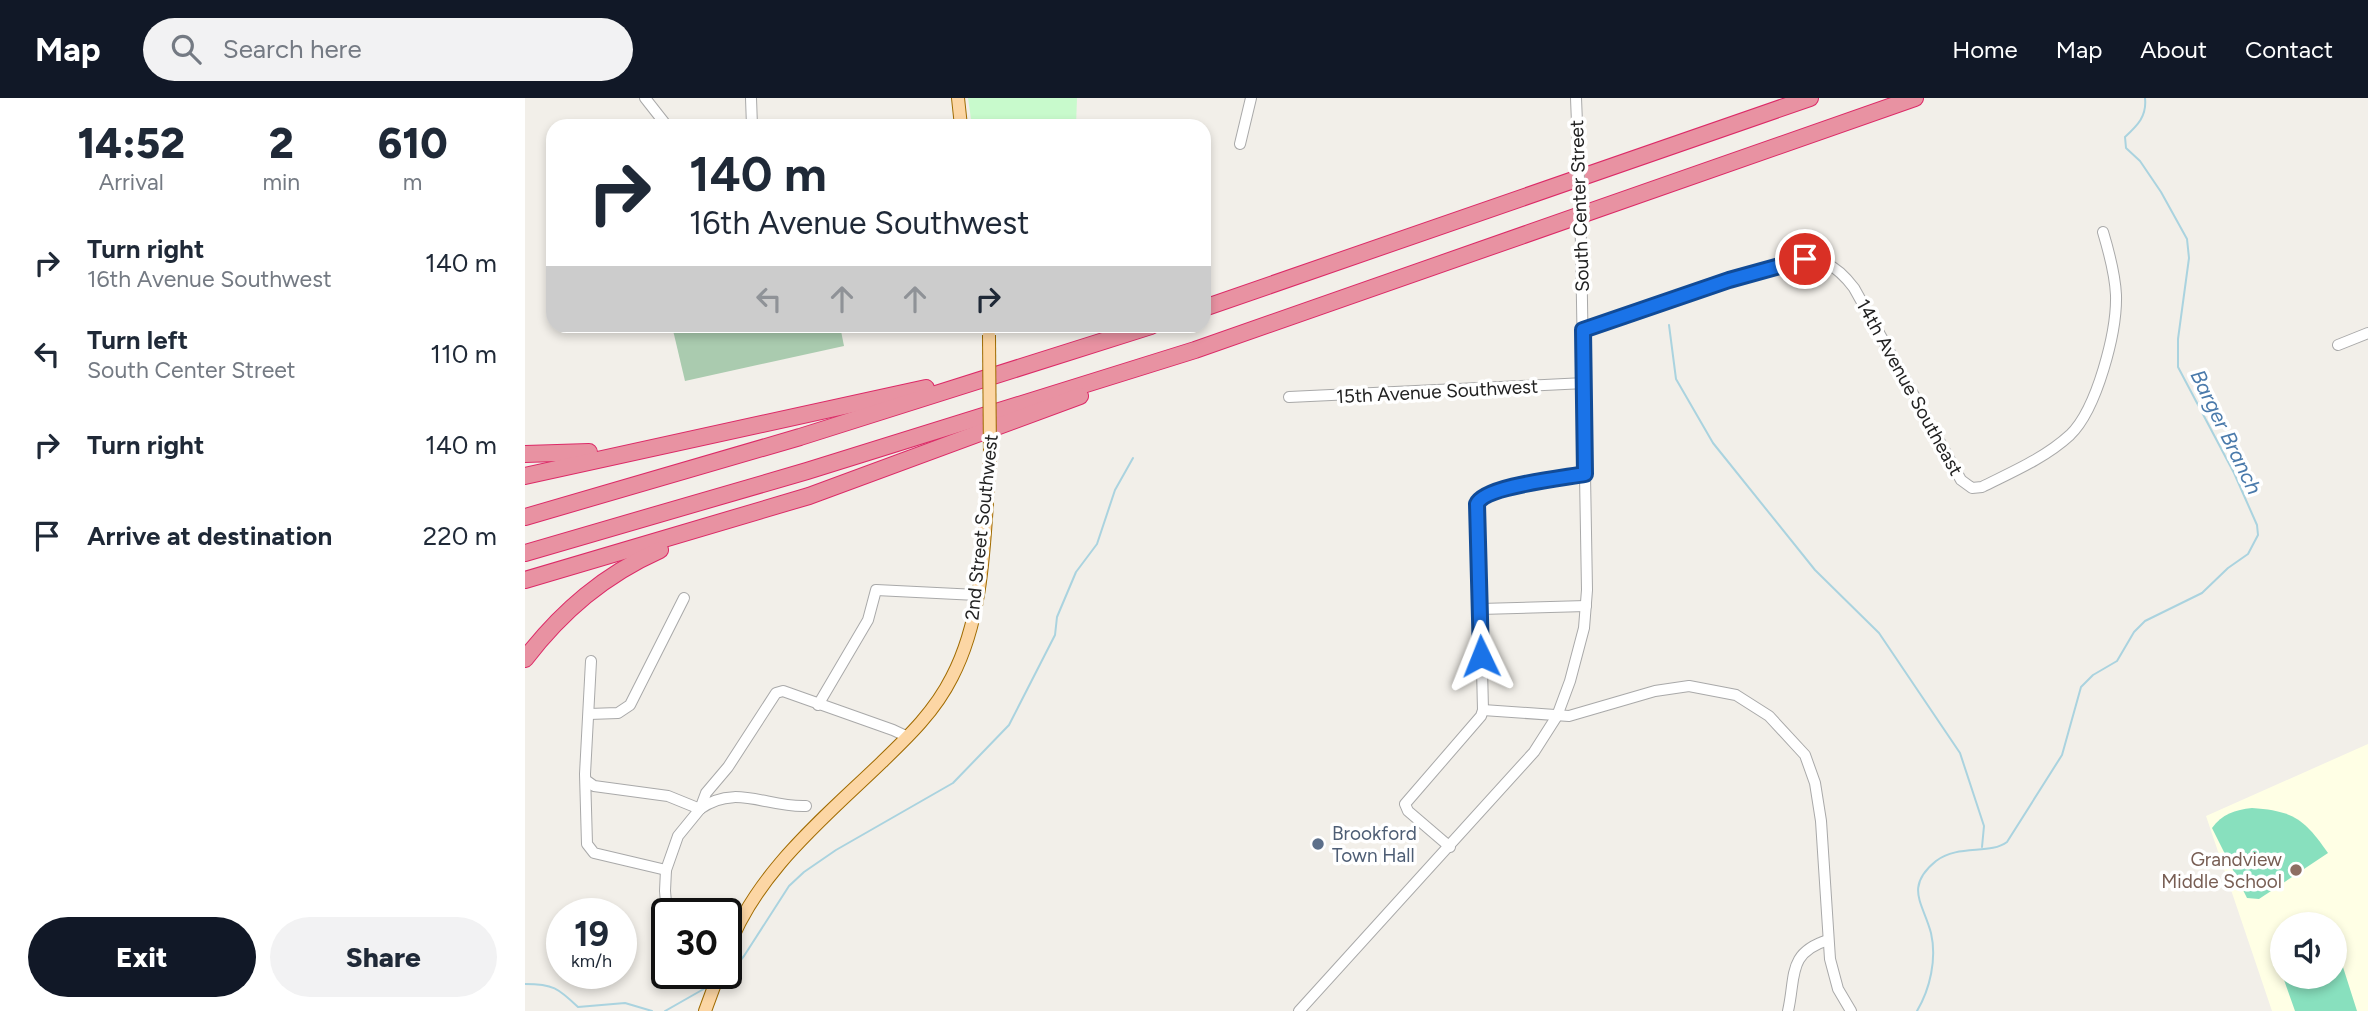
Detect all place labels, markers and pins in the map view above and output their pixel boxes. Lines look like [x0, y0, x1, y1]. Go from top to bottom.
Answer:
pin [1775, 229, 1835, 289]
place label: Brookford Town Hall [1332, 822, 1417, 867]
marker: Brookford Town Hall [1310, 836, 1326, 852]
place label: Grandview Middle School [2161, 848, 2282, 893]
marker: Grandview Middle School [2288, 862, 2304, 878]

